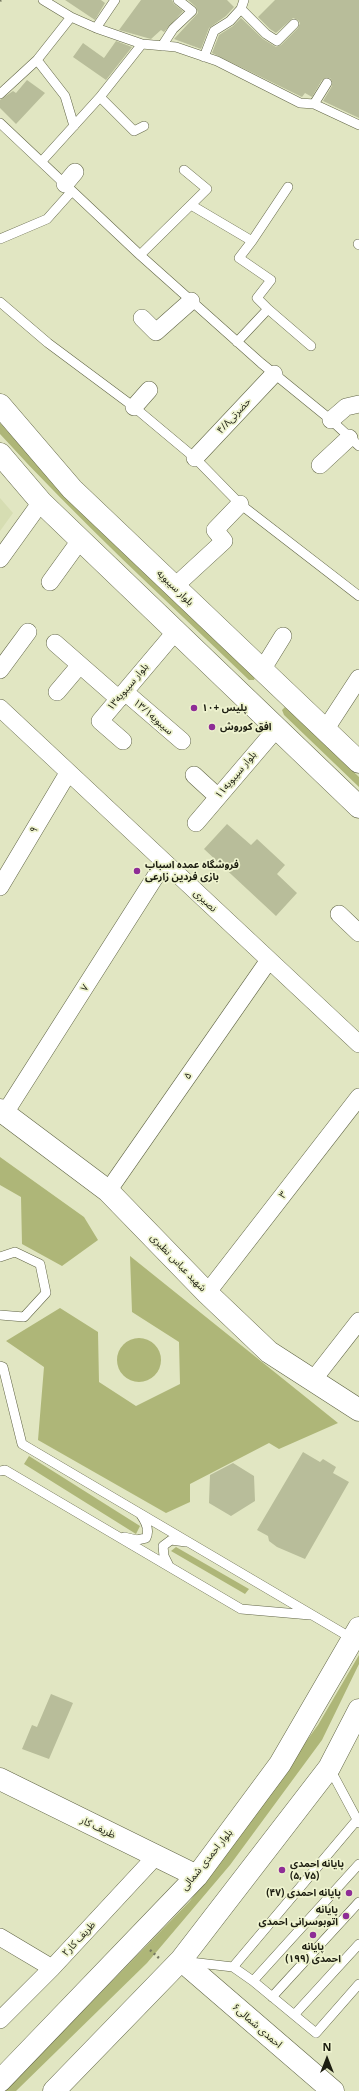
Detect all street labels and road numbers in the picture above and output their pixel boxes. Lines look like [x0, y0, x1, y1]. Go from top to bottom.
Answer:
street label: حضرتی۴/۸ [214, 396, 254, 436]
street label: بلوار سیبویه [154, 567, 196, 609]
street label: بلوار سیبویه۱۳ [105, 661, 151, 713]
street label: سیبویه۱۳/۱ [131, 697, 175, 737]
street label: بلوار سیبویه۱۱ [213, 749, 259, 801]
street label: ۹ [27, 824, 41, 836]
street label: نصیری [191, 887, 219, 915]
street label: ۷ [78, 982, 92, 994]
street label: ۵ [181, 1070, 195, 1082]
street label: ۳ [277, 1189, 289, 1201]
street label: شهید عباس نظیری [147, 1232, 209, 1294]
street label: ظریف کار [78, 1814, 118, 1842]
street label: بلوار احمدی شمالی [179, 1827, 235, 1893]
street label: ۲ظریف کار [60, 1919, 98, 1959]
street label: احمدی شمالی۶ [230, 2001, 284, 2051]

